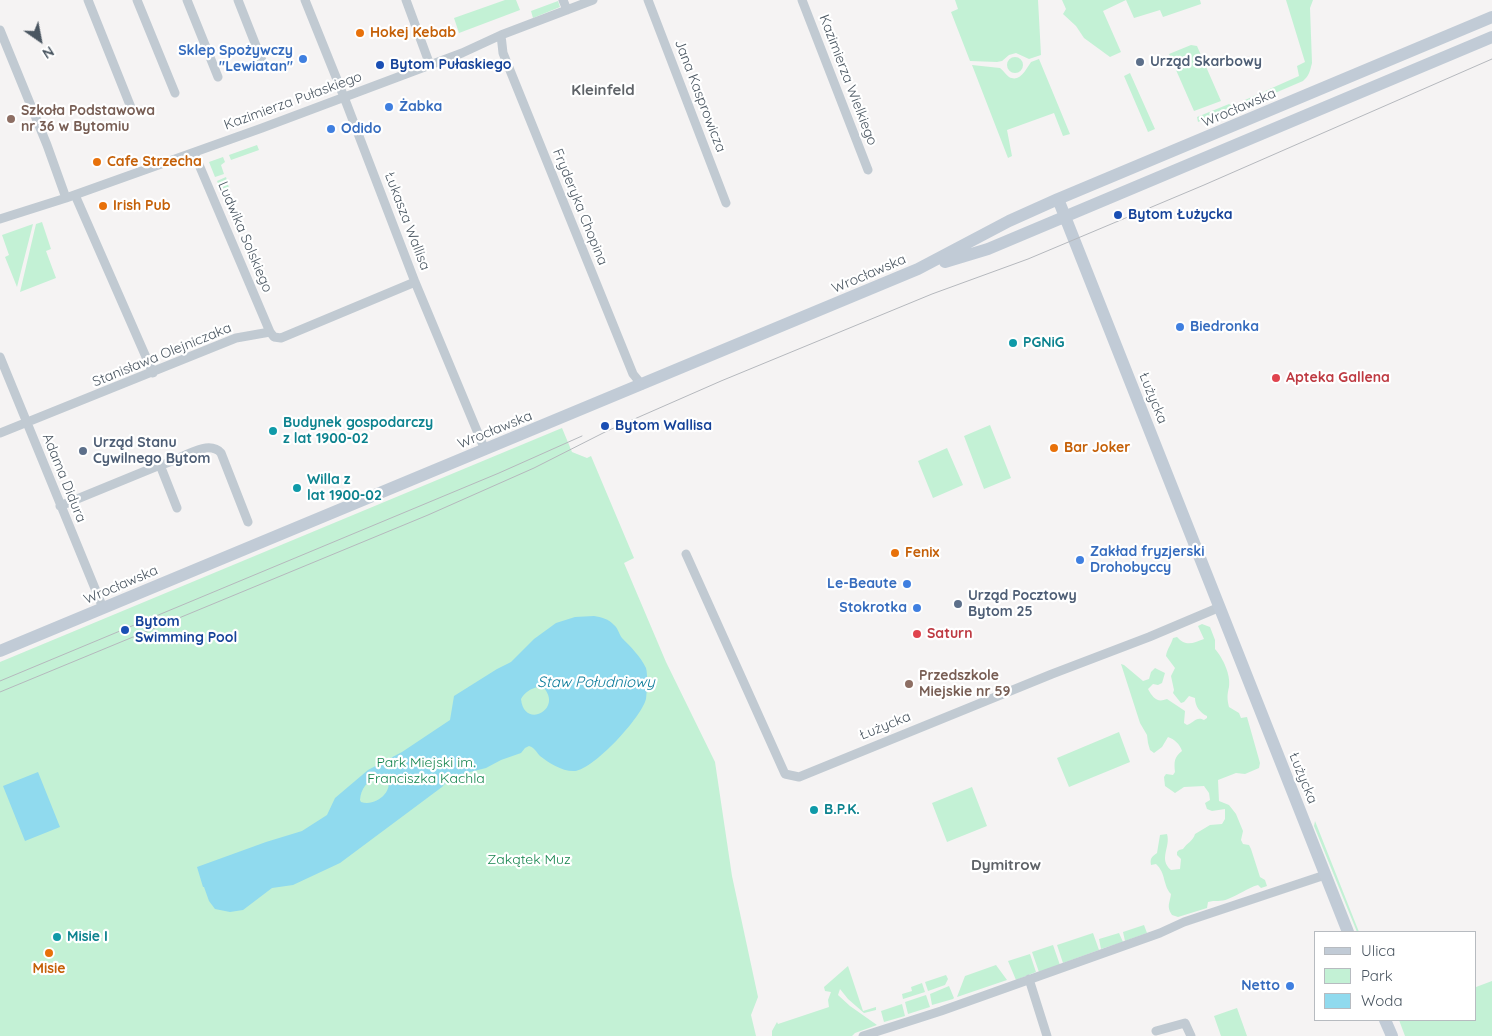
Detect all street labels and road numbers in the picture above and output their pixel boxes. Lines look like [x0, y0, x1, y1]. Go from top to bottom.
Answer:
street label: Kazimierza Wielkiego [815, 12, 881, 148]
street label: Jana Kasprowicza [671, 37, 729, 155]
street label: Kazimierza Pułaskiego [222, 68, 364, 134]
street label: Wrocławska [1199, 85, 1279, 131]
street label: Fryderyka Chopina [549, 146, 611, 268]
street label: Łukasza Wallisa [381, 169, 433, 273]
street label: Ludwika Solskiego [214, 179, 276, 295]
street label: Wrocławska [829, 251, 909, 297]
street label: Stanisława Olejniczaka [90, 319, 234, 391]
street label: Łużycka [1135, 370, 1171, 426]
street label: Wrocławska [455, 407, 535, 453]
street label: Adama Didura [39, 431, 89, 525]
street label: Wrocławska [81, 562, 161, 608]
street label: Łużycka [857, 708, 913, 744]
street label: Łużycka [1285, 750, 1321, 806]

